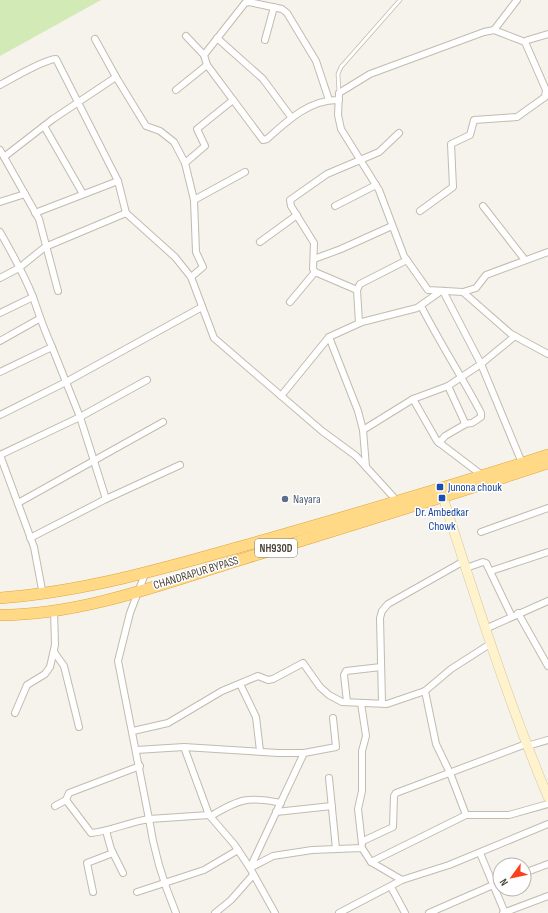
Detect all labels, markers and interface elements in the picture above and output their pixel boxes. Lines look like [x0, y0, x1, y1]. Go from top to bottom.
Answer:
place label: Junona chouk [447, 480, 502, 495]
marker: Junona chouk [435, 482, 445, 492]
place label: Nayara [293, 492, 321, 507]
marker: Dr. Ambedkar Chowk [437, 493, 447, 503]
marker: Nayara [280, 494, 290, 504]
place label: Dr. Ambedkar Chowk [415, 505, 469, 534]
road number: NH930D [255, 539, 297, 557]
street label: CHANDRAPUR BYPASS [152, 553, 240, 593]
north arrow [492, 857, 532, 897]
text: N [497, 876, 511, 888]

